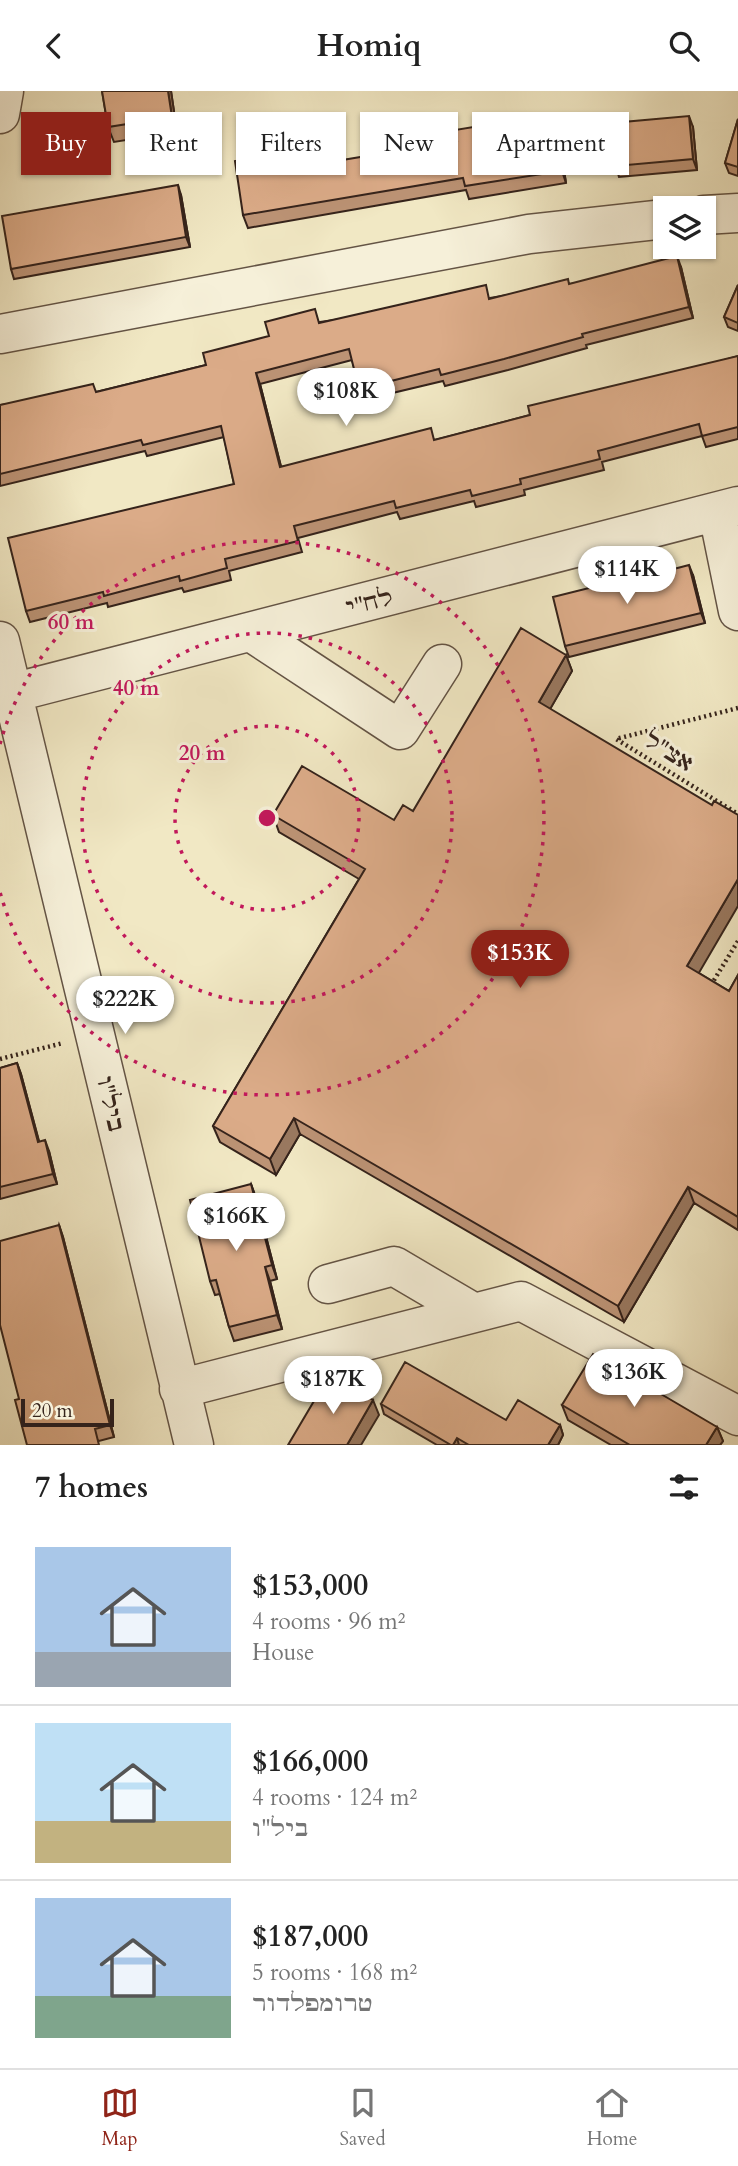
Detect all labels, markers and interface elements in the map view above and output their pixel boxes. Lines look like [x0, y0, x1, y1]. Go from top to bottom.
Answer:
text: Homiq [317, 24, 421, 68]
icon: back [35, 27, 73, 65]
icon: search [665, 27, 703, 65]
chip: Buy [21, 112, 111, 175]
chip: Rent [125, 112, 222, 175]
chip: Filters [236, 112, 346, 175]
chip: New [360, 112, 458, 175]
chip: Apartment [472, 112, 629, 175]
map controls [653, 196, 716, 259]
button: layers [653, 196, 716, 259]
pin: $108K [297, 369, 395, 428]
text: $108K [313, 375, 379, 406]
pin: $114K [578, 547, 676, 606]
text: $114K [594, 553, 660, 584]
street label: לח"י [342, 582, 396, 623]
text: 60 m [48, 608, 95, 637]
text: 40 m [113, 674, 160, 703]
street label: אצ"ל [638, 724, 699, 779]
text: 20 m [179, 739, 226, 768]
centre of rings [255, 806, 279, 830]
pin: $153K [471, 930, 569, 990]
text: $153K [487, 937, 553, 968]
pin: $222K [76, 977, 174, 1036]
text: $222K [92, 983, 158, 1014]
street label: ביל"ו [89, 1073, 132, 1135]
pin: $166K [187, 1193, 285, 1253]
text: $166K [203, 1200, 269, 1231]
pin: $136K [585, 1349, 683, 1409]
text: $136K [601, 1356, 667, 1387]
pin: $187K [284, 1357, 382, 1416]
text: $187K [300, 1363, 366, 1394]
scale bar [21, 1396, 114, 1428]
text: 20 m [32, 1398, 73, 1424]
text: 7 homes [35, 1467, 148, 1508]
icon: filters [665, 1468, 703, 1506]
text: $153,000 [252, 1565, 368, 1606]
icon: home [91, 1575, 175, 1659]
text: 4 rooms · 96 m² [252, 1606, 405, 1637]
text: House [252, 1637, 314, 1668]
text: $166,000 [252, 1741, 368, 1782]
icon: home [91, 1751, 175, 1835]
text: 4 rooms · 124 m² [252, 1782, 417, 1813]
text: ביל"ו [252, 1813, 309, 1844]
text: $187,000 [252, 1916, 368, 1957]
icon: home [91, 1926, 175, 2010]
text: 5 rooms · 168 m² [252, 1957, 417, 1988]
text: טרומפלדור [252, 1988, 373, 2019]
tab: Map [101, 2084, 139, 2152]
tab: Saved [340, 2084, 386, 2152]
tab: Home [587, 2084, 637, 2152]

